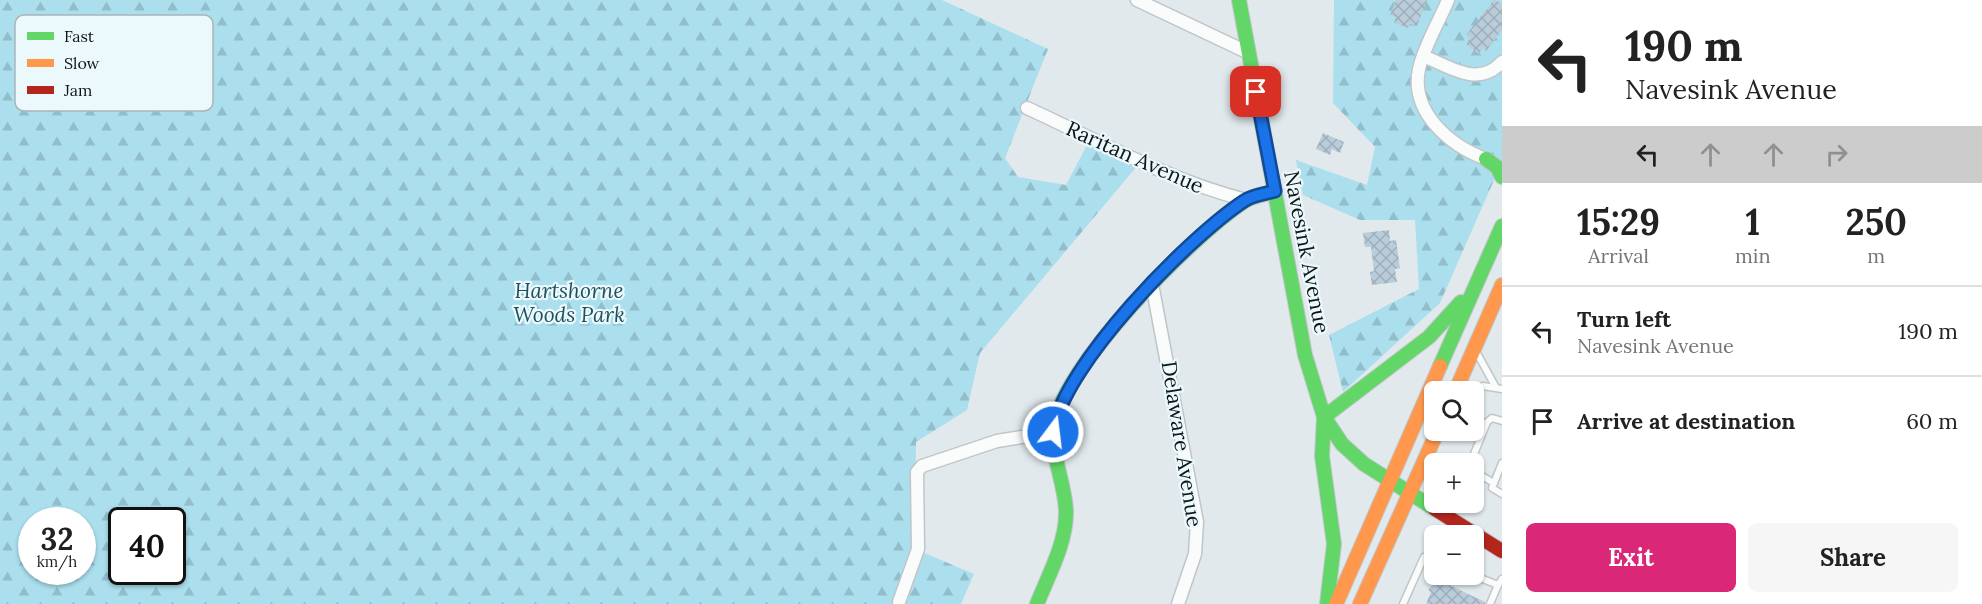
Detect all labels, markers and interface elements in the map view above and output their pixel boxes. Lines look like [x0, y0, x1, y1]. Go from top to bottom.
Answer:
legend [15, 15, 213, 111]
text: 190 m [1625, 19, 1743, 73]
icon: left [1526, 24, 1604, 102]
text: Fast [64, 26, 95, 46]
text: Slow [64, 53, 100, 73]
pin [1230, 66, 1281, 117]
text: Navesink Avenue [1625, 72, 1837, 106]
icon: arrive [1239, 75, 1272, 108]
text: Jam [63, 80, 92, 100]
street label: Raritan Avenue [1062, 115, 1208, 199]
icon: left [1631, 138, 1664, 171]
icon: ahead [1694, 138, 1727, 171]
icon: ahead [1757, 138, 1790, 171]
icon: right [1820, 138, 1853, 171]
street label: Navesink Avenue [1278, 169, 1336, 335]
text: 15:29 [1577, 199, 1660, 245]
text: 1 [1745, 199, 1760, 245]
text: 250 [1845, 199, 1907, 245]
text: Arrival [1588, 243, 1649, 268]
text: min [1735, 243, 1771, 268]
text: m [1867, 243, 1885, 268]
park label: Hartshorne Woods Park [513, 277, 625, 328]
text: Turn left [1577, 305, 1671, 333]
icon: left [1526, 315, 1559, 348]
text: 190 m [1898, 317, 1958, 345]
text: Navesink Avenue [1577, 333, 1734, 358]
street label: Delaware Avenue [1156, 359, 1208, 529]
map controls [1424, 381, 1484, 585]
button: search [1424, 381, 1484, 441]
position arrow [1021, 400, 1085, 464]
icon: arrive [1526, 405, 1559, 438]
text: Arrive at destination [1577, 407, 1795, 435]
text: 60 m [1906, 407, 1958, 435]
button: + [1424, 453, 1484, 513]
speed limit sign: 40 [108, 507, 186, 585]
text: 32 [41, 520, 73, 558]
button: Exit [1526, 523, 1736, 592]
button: Share [1748, 523, 1958, 592]
button: − [1424, 525, 1484, 585]
text: km/h [37, 552, 77, 571]

